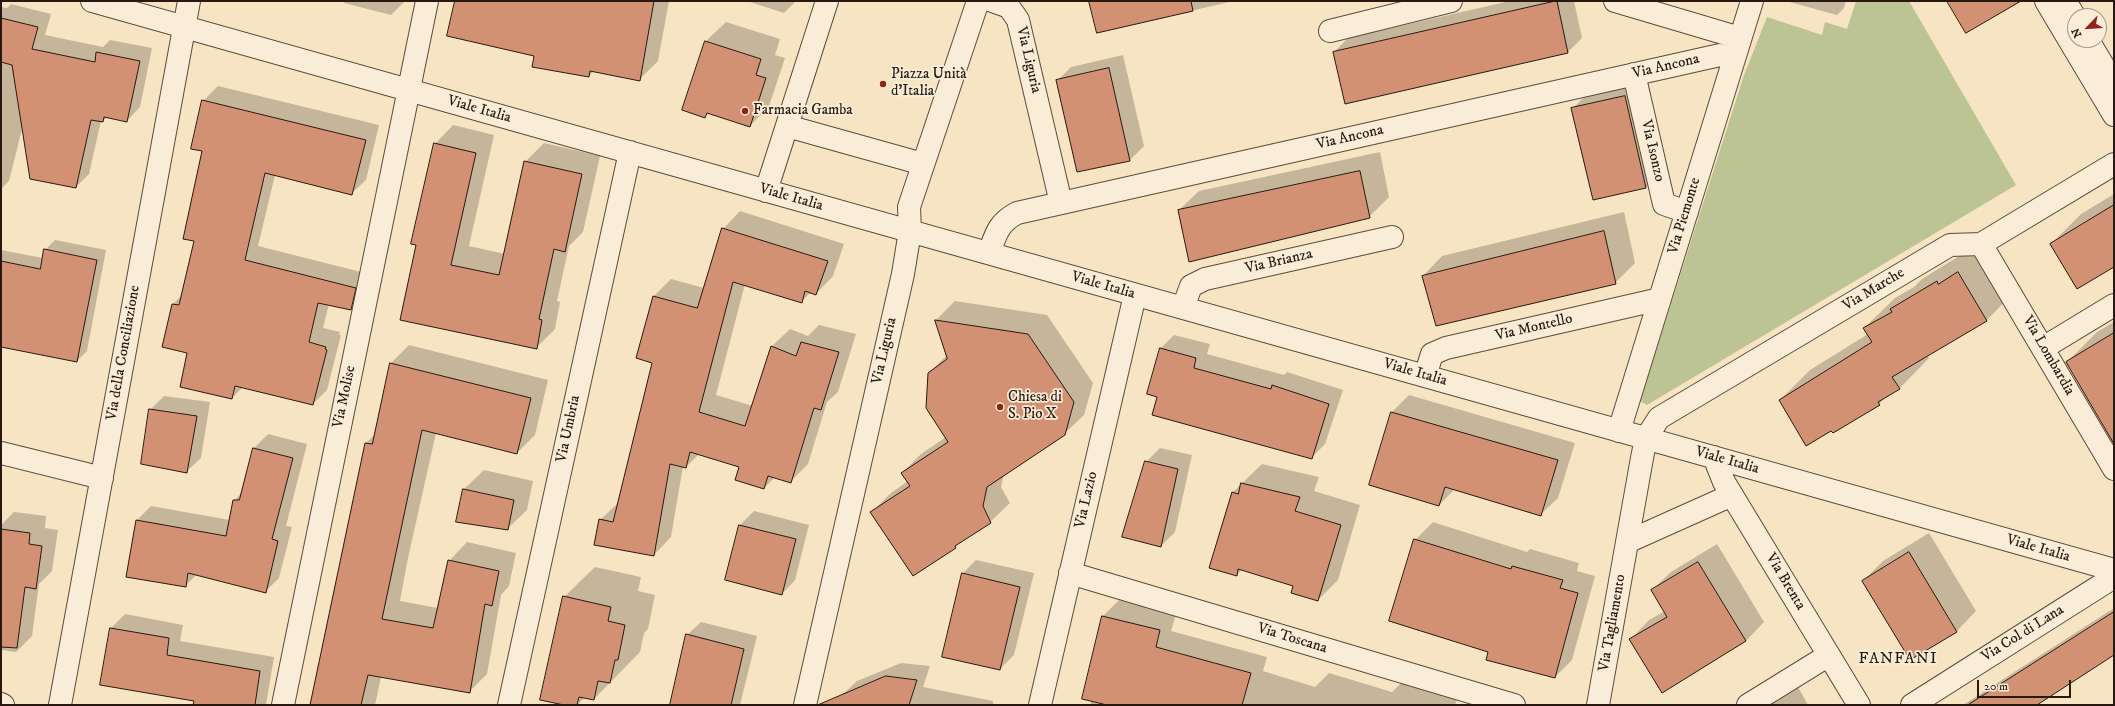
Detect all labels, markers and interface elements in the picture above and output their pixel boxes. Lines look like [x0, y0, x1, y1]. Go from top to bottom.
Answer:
north arrow [2067, 8, 2107, 48]
street label: Via Liguria [1012, 25, 1044, 95]
text: N [2069, 26, 2085, 40]
street label: Via Ancona [1631, 51, 1701, 83]
place label: Piazza Unità d'Italia [891, 66, 967, 101]
marker: Piazza Unità d'Italia [878, 79, 888, 89]
street label: Viale Italia [445, 92, 513, 128]
place label: Farmacia Gamba [753, 102, 853, 120]
marker: Farmacia Gamba [740, 106, 750, 116]
street label: Via Isonzo [1636, 118, 1668, 184]
street label: Via Ancona [1315, 122, 1385, 154]
street label: Via Piemonte [1665, 176, 1705, 256]
street label: Viale Italia [757, 180, 825, 216]
street label: Via Brianza [1243, 245, 1315, 279]
street label: Via Marche [1840, 265, 1908, 315]
street label: Viale Italia [1069, 268, 1137, 304]
street label: Via della Conciliazione [103, 284, 145, 422]
street label: Via Montello [1494, 310, 1574, 346]
street label: Via Lombardia [2018, 313, 2078, 399]
street label: Via Liguria [869, 316, 901, 386]
street label: Viale Italia [1381, 355, 1449, 391]
street label: Via Molise [330, 364, 360, 430]
place label: Chiesa di S. Pio X [1008, 389, 1062, 424]
street label: Via Umbria [553, 394, 585, 464]
marker: Chiesa di S. Pio X [995, 402, 1005, 412]
street label: Viale Italia [1693, 443, 1761, 479]
street label: Via Lazio [1072, 470, 1102, 530]
street label: Viale Italia [2004, 531, 2072, 567]
street label: Via Brenta [1761, 550, 1809, 614]
street label: Via Tagliamento [1596, 573, 1630, 673]
street label: Via Col di Lana [1978, 602, 2068, 666]
street label: Via Toscana [1255, 620, 1329, 658]
district label: FANFANI [1859, 650, 1937, 670]
scale bar [1979, 672, 2073, 698]
text: 20 m [1984, 679, 2008, 694]

